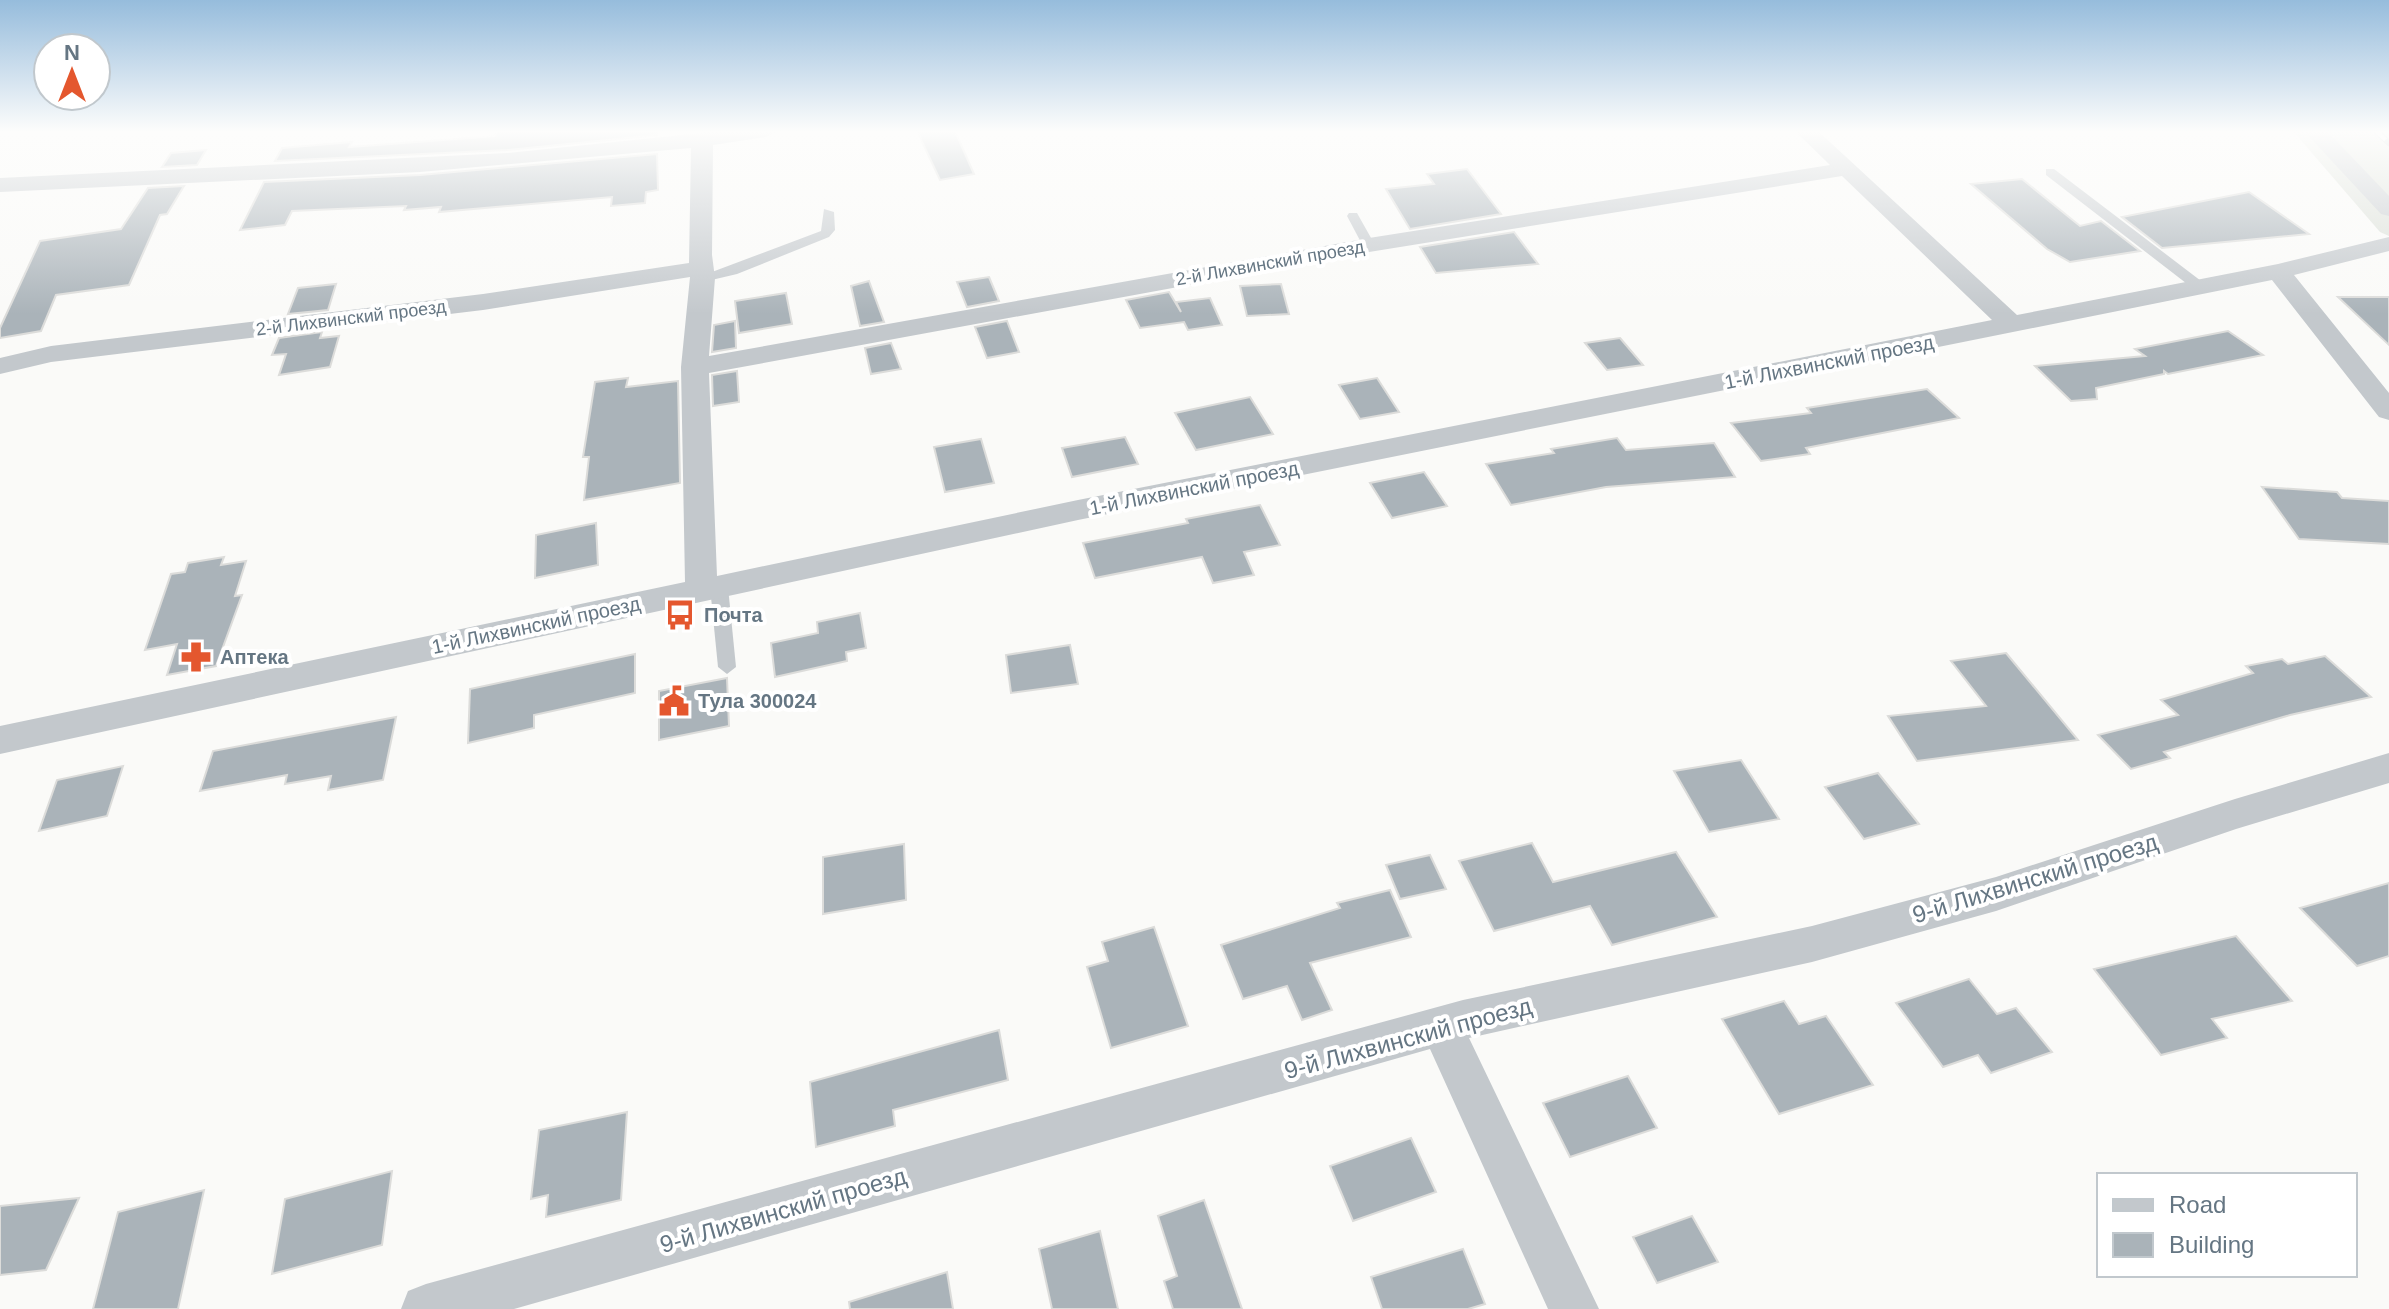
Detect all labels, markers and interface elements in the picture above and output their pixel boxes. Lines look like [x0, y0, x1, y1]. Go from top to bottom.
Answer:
north arrow [32, 32, 112, 112]
text: N [64, 40, 80, 65]
street label: 2-й Лихвинский проезд [1174, 236, 1366, 289]
street label: 2-й Лихвинский проезд [255, 296, 448, 340]
street label: 1-й Лихвинский проезд [1723, 331, 1936, 393]
street label: 1-й Лихвинский проезд [1088, 457, 1301, 519]
street label: 1-й Лихвинский проезд [430, 592, 643, 658]
bus stop icon: Почта [663, 598, 697, 632]
place label: Почта [704, 604, 764, 626]
pharmacy icon: Аптека [179, 640, 213, 674]
place label: Аптека [220, 646, 289, 668]
public building icon: Тула 300024 [657, 684, 691, 718]
place label: Тула 300024 [698, 690, 817, 712]
street label: 9-й Лихвинский проезд [1909, 828, 2161, 928]
street label: 9-й Лихвинский проезд [1281, 992, 1535, 1084]
street label: 9-й Лихвинский проезд [657, 1162, 909, 1258]
legend [2097, 1173, 2357, 1277]
text: Road [2169, 1191, 2226, 1218]
text: Building [2169, 1231, 2254, 1258]

